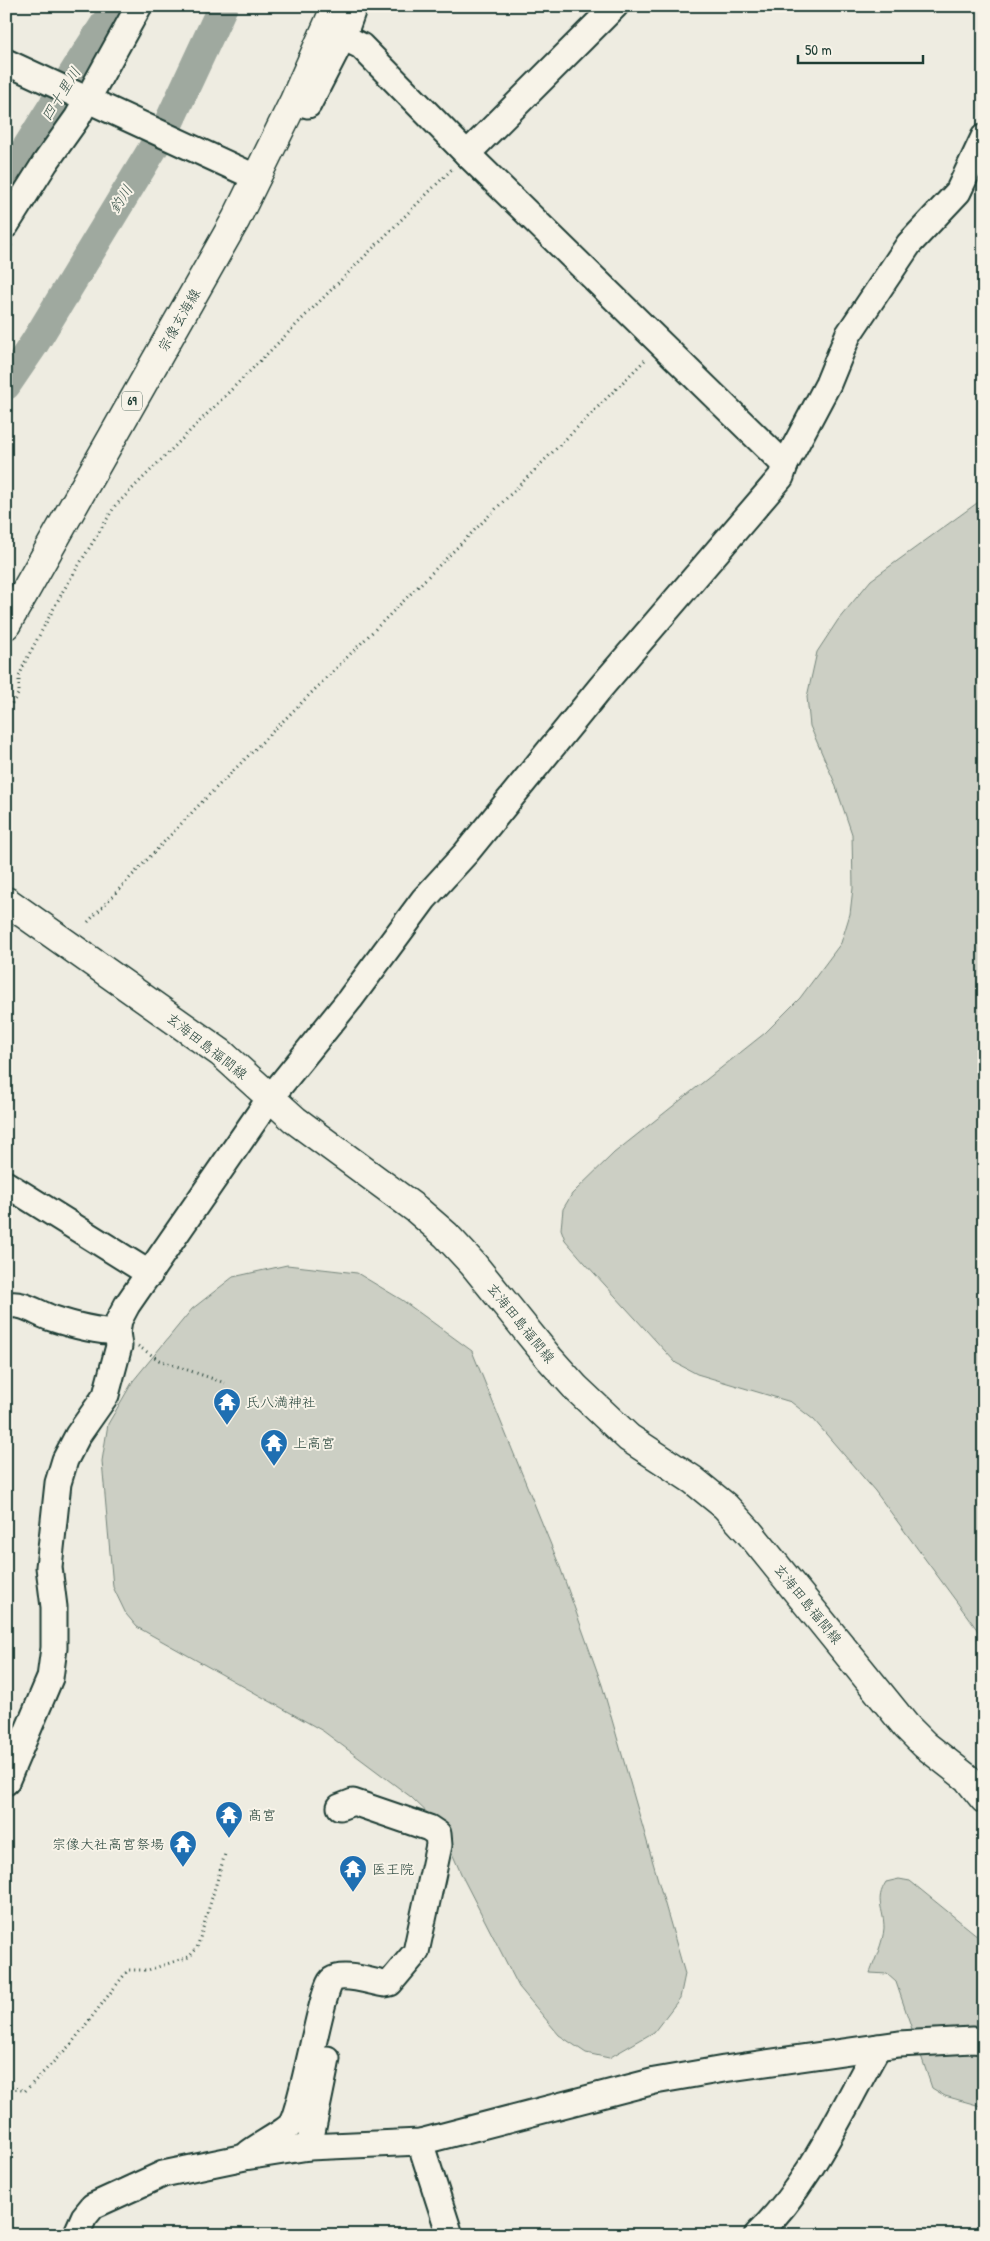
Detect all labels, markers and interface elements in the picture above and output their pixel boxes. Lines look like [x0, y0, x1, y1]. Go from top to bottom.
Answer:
scale bar [798, 32, 922, 64]
text: 50 m [805, 39, 832, 60]
water label: 四十里川 [36, 63, 85, 125]
water label: 釣川 [104, 180, 137, 217]
street label: 宗像玄海線 [153, 285, 204, 355]
road number: 69 [122, 392, 142, 411]
street label: 玄海田島福間線 [163, 1008, 252, 1083]
street label: 玄海田島福間線 [483, 1279, 560, 1367]
temple icon: 氏八満神社 [212, 1387, 242, 1426]
place label: 氏八満神社 [246, 1392, 316, 1411]
temple icon: 上高宮 [259, 1428, 289, 1467]
place label: 上高宮 [293, 1433, 335, 1452]
street label: 玄海田島福間線 [770, 1560, 847, 1648]
temple icon: 髙宮 [214, 1800, 244, 1839]
place label: 髙宮 [248, 1805, 276, 1824]
temple icon: 宗像大社高宮祭場 [168, 1829, 198, 1868]
place label: 宗像大社高宮祭場 [52, 1834, 164, 1853]
temple icon: 医王院 [338, 1854, 368, 1893]
place label: 医王院 [372, 1859, 414, 1878]

